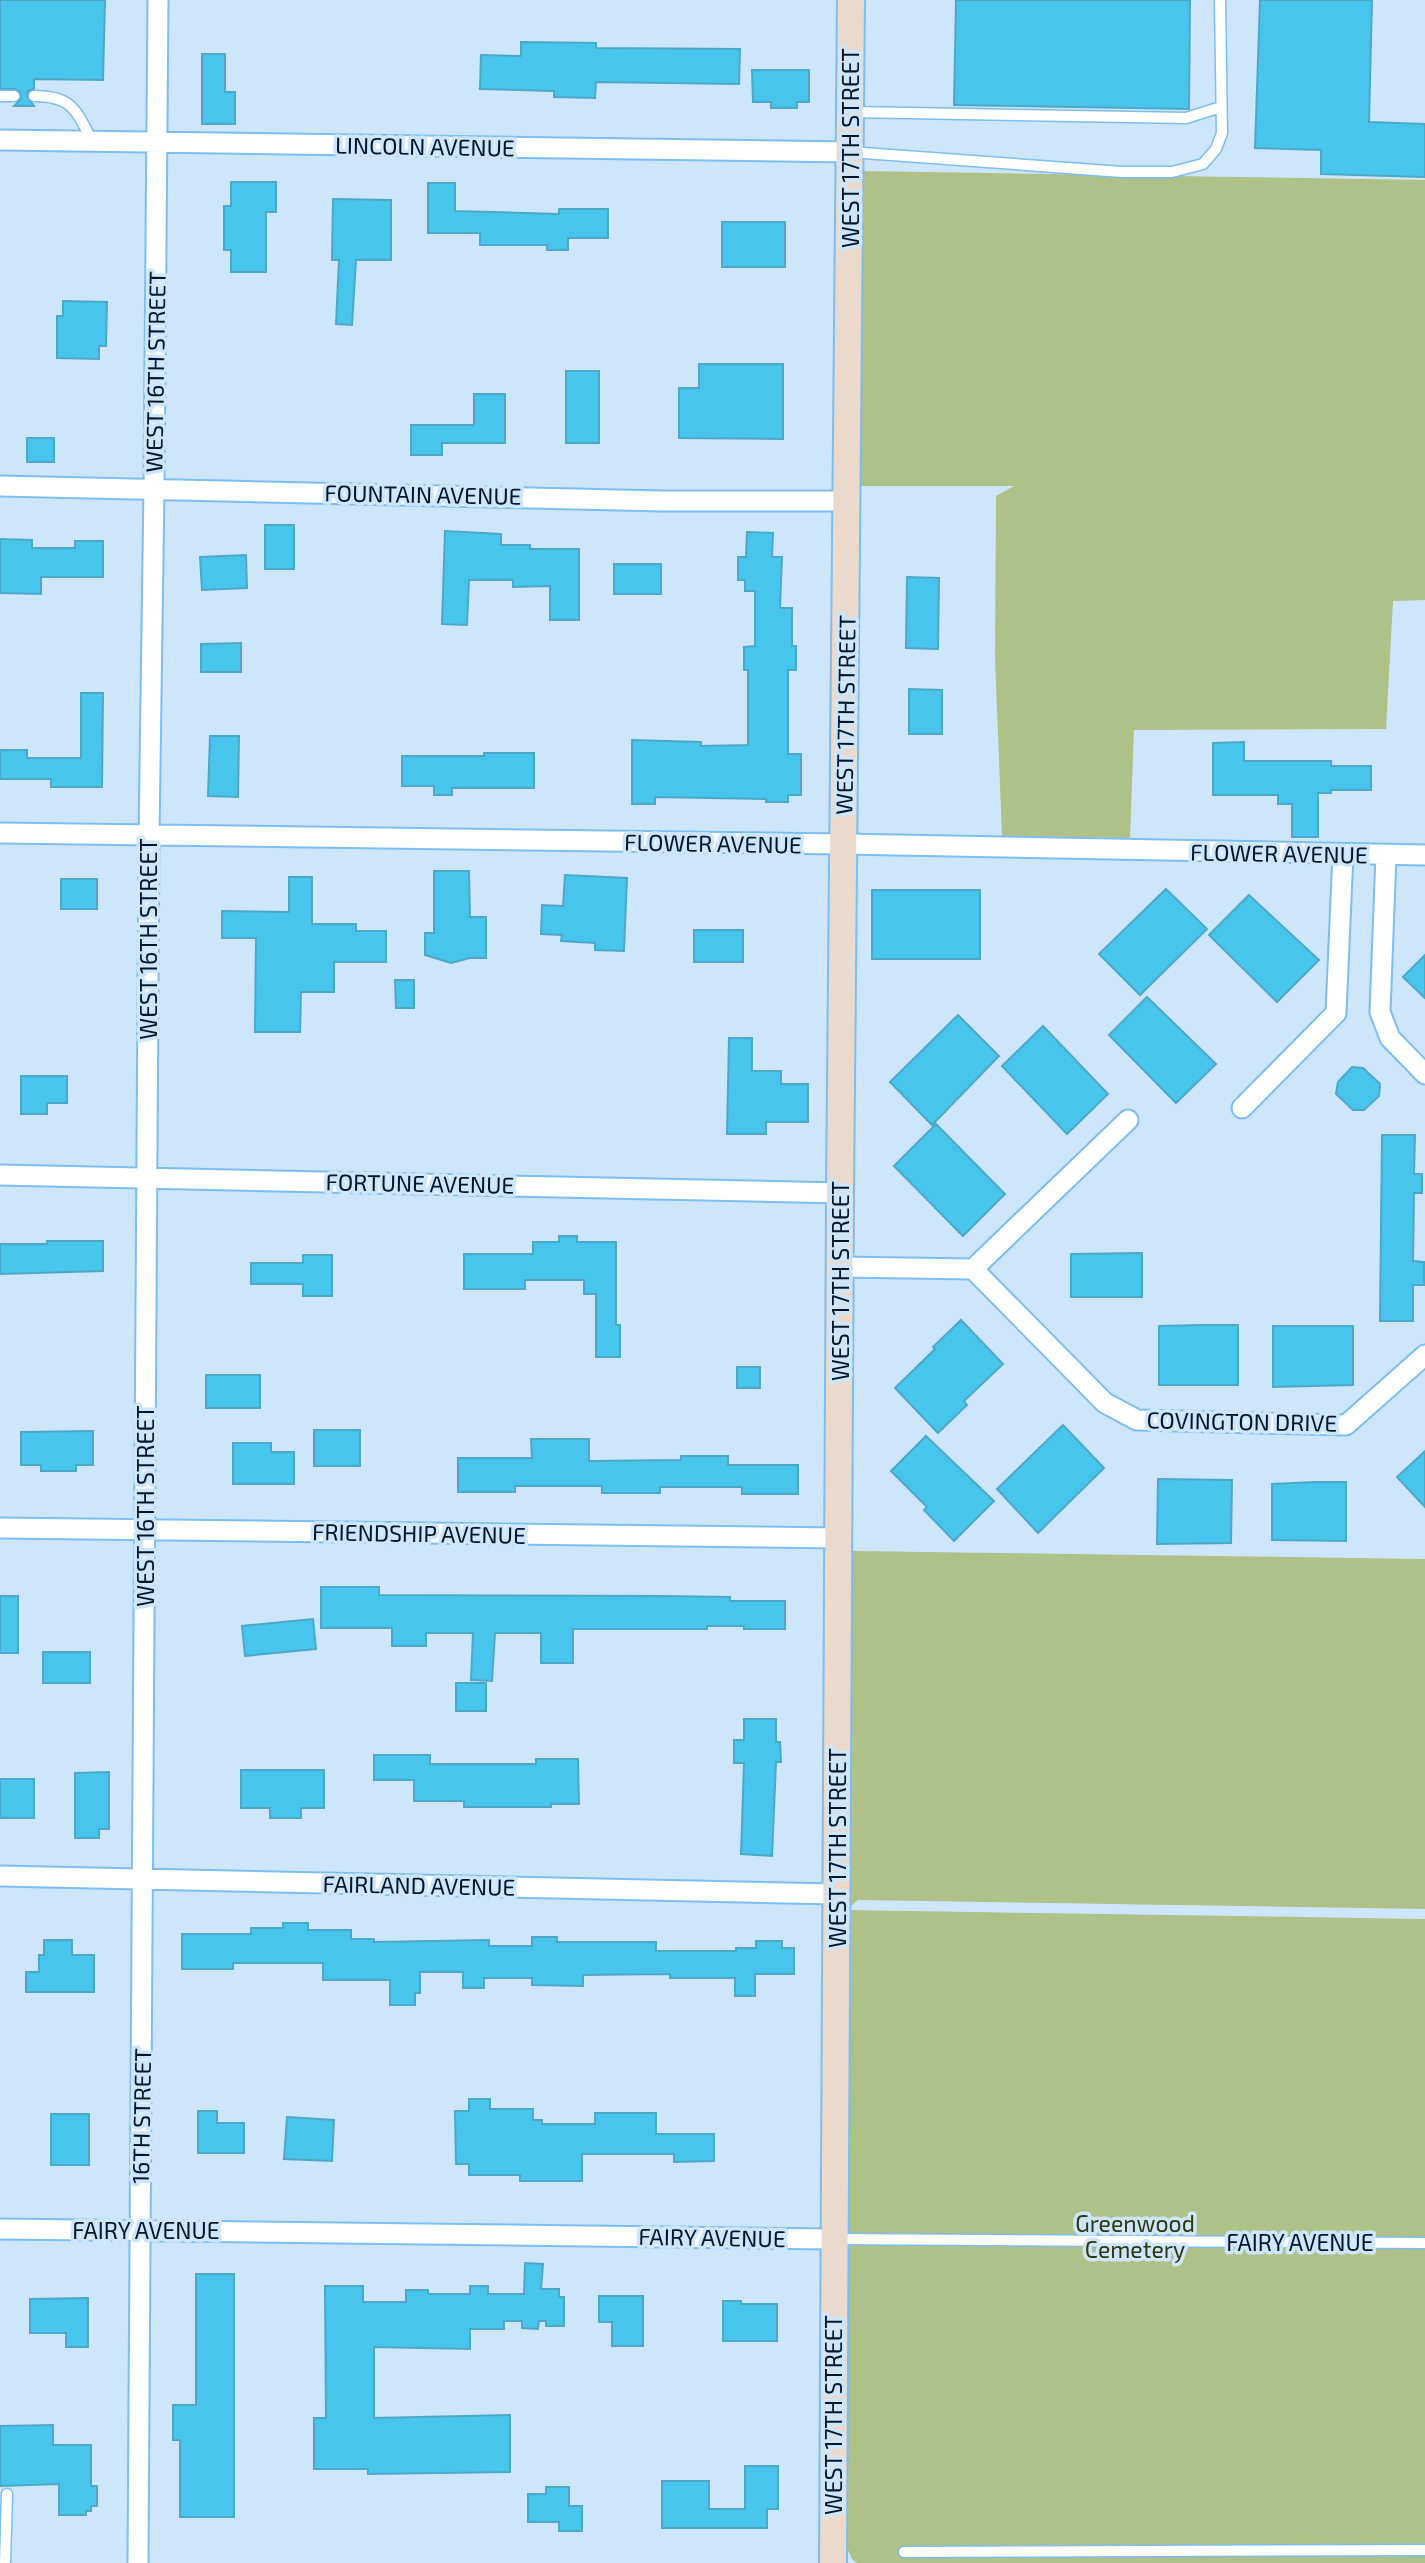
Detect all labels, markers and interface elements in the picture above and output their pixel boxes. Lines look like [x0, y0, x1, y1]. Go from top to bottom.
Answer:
street label: WEST 17TH STREET [836, 48, 864, 248]
street label: LINCOLN AVENUE [335, 130, 515, 162]
street label: WEST 16TH STREET [139, 271, 171, 473]
street label: FOUNTAIN AVENUE [324, 478, 522, 510]
street label: WEST 17TH STREET [829, 615, 861, 815]
street label: FLOWER AVENUE [624, 827, 802, 859]
street label: FLOWER AVENUE [1190, 837, 1368, 869]
street label: WEST 16TH STREET [134, 838, 162, 1040]
street label: FORTUNE AVENUE [325, 1167, 515, 1199]
street label: WEST 17TH STREET [826, 1181, 854, 1381]
street label: WEST 16TH STREET [131, 1405, 159, 1607]
street label: COVINGTON DRIVE [1146, 1405, 1338, 1437]
street label: FRIENDSHIP AVENUE [312, 1517, 526, 1549]
street label: WEST 17TH STREET [823, 1748, 851, 1948]
street label: FAIRLAND AVENUE [322, 1869, 516, 1901]
street label: 16TH STREET [126, 2048, 156, 2184]
park label: Greenwood Cemetery [1075, 2209, 1195, 2263]
street label: FAIRY AVENUE [72, 2216, 220, 2244]
street label: FAIRY AVENUE [638, 2222, 786, 2252]
street label: FAIRY AVENUE [1226, 2228, 1374, 2256]
street label: WEST 17TH STREET [819, 2315, 847, 2515]

